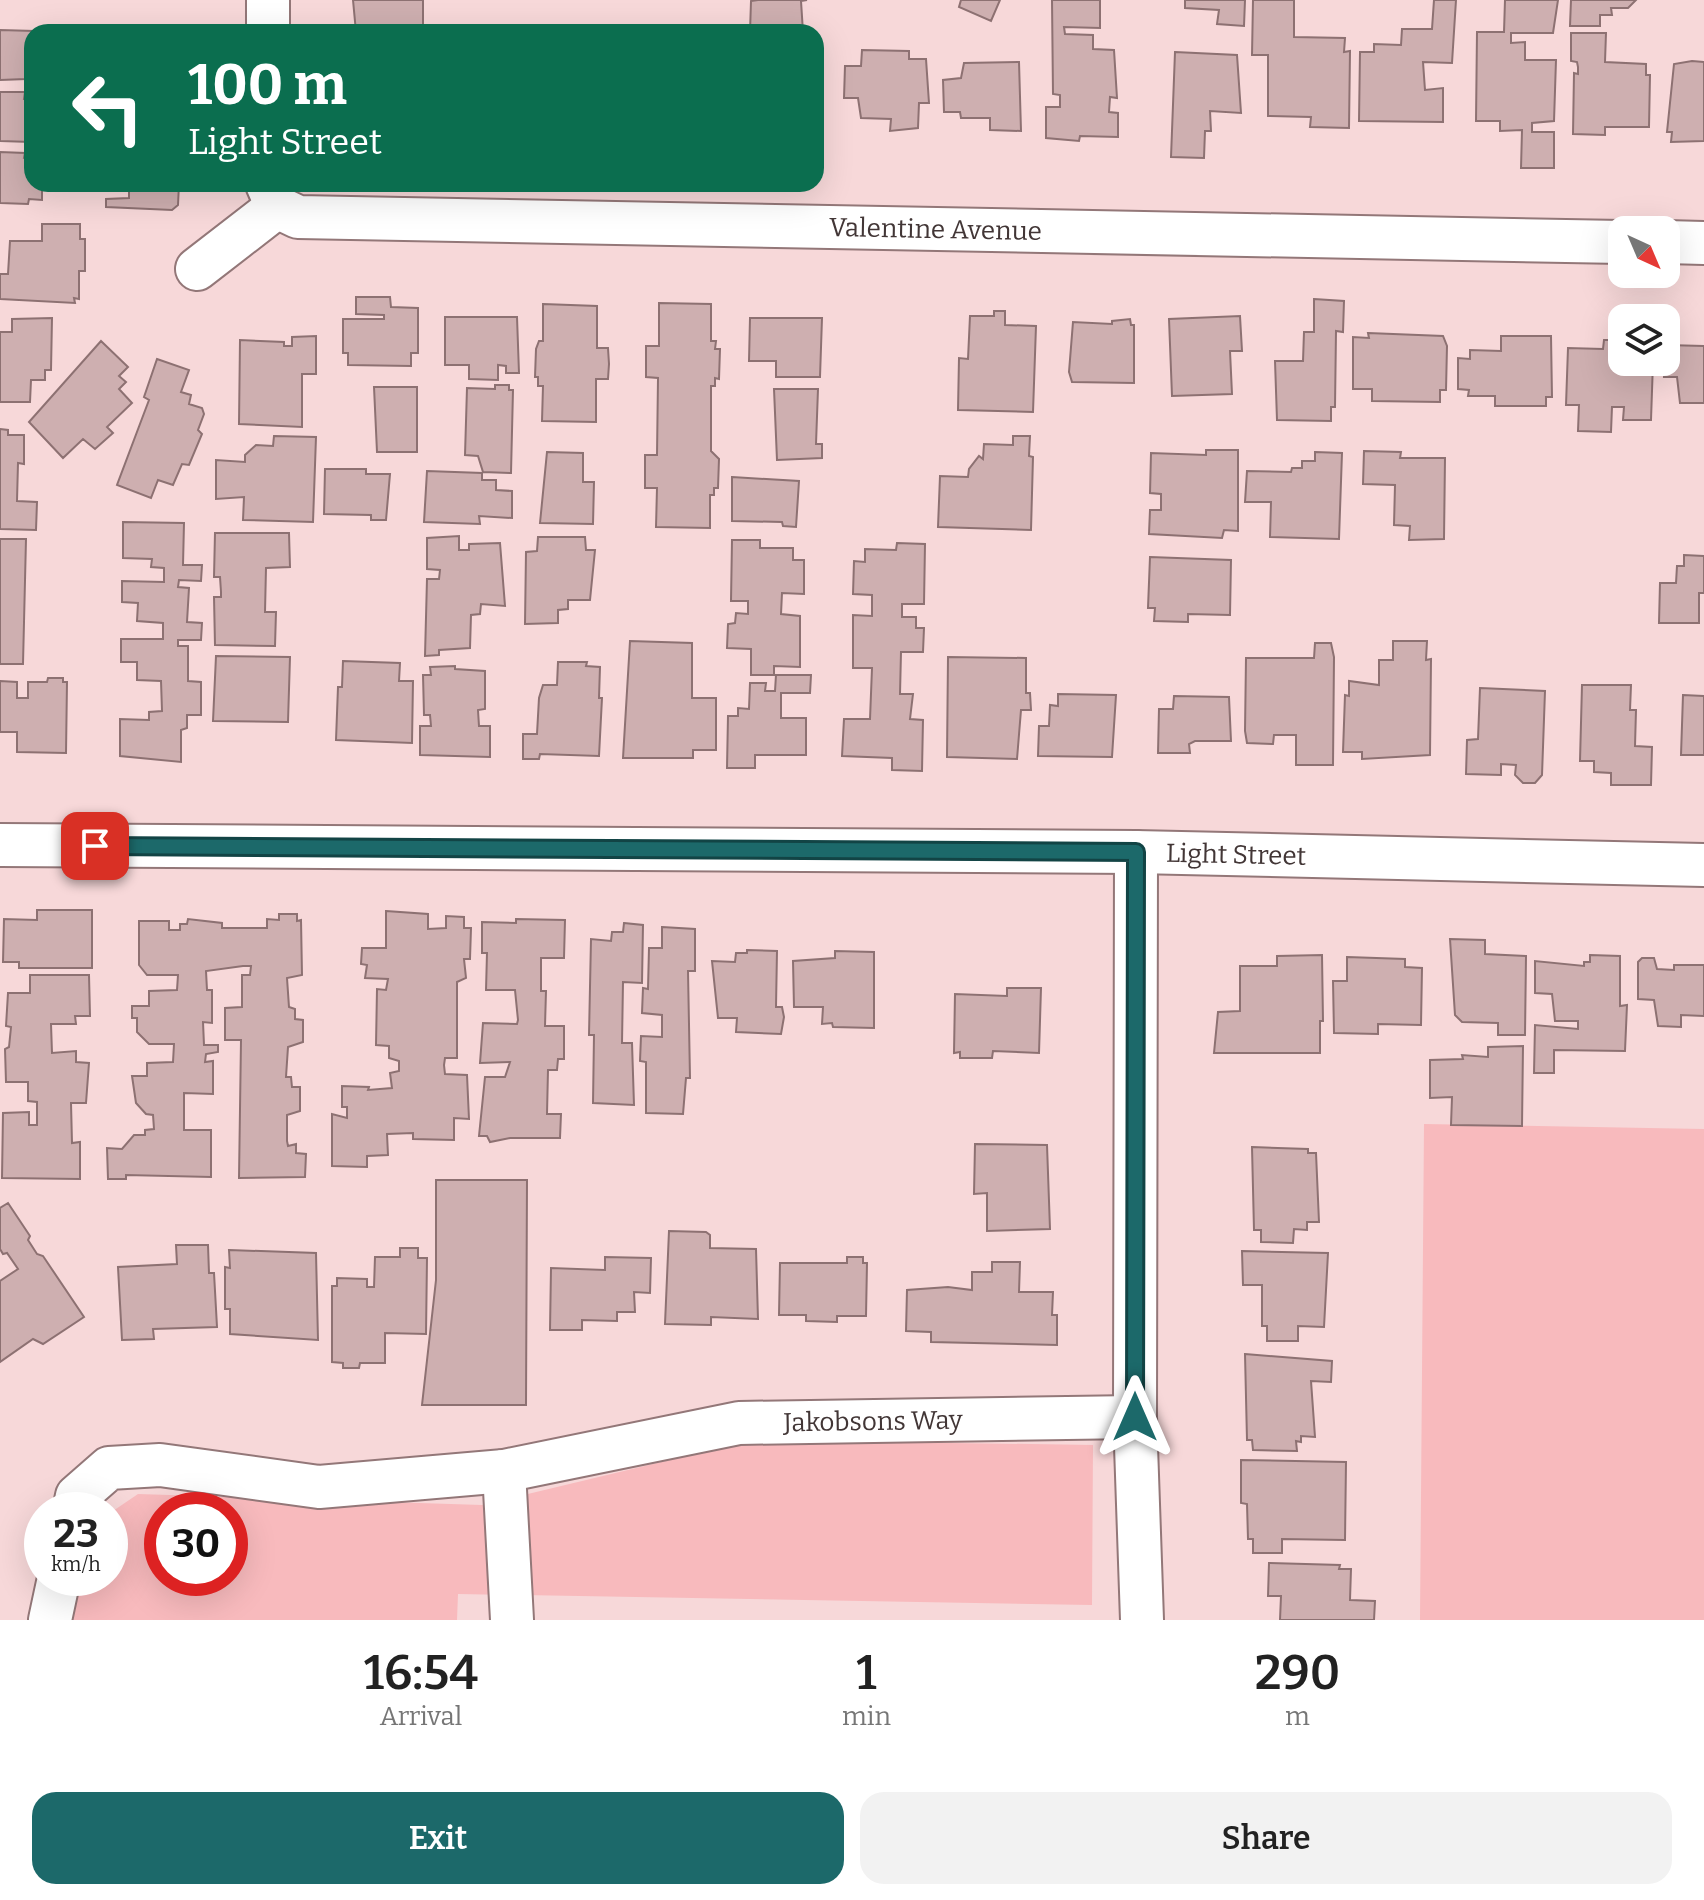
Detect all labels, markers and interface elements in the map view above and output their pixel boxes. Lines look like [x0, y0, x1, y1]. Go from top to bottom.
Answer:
text: 100 m [188, 52, 347, 119]
icon: left [56, 56, 160, 160]
text: Light Street [188, 120, 382, 164]
street label: Valentine Avenue [829, 212, 1042, 247]
north arrow [1608, 216, 1680, 288]
map controls [1608, 216, 1680, 376]
button: layers [1608, 304, 1680, 376]
pin [61, 812, 129, 880]
icon: arrive [73, 824, 117, 868]
street label: Light Street [1166, 838, 1307, 872]
position arrow [1093, 1375, 1177, 1459]
street label: Jakobsons Way [782, 1405, 963, 1438]
speed limit sign: 30 [144, 1492, 248, 1596]
text: 23 [53, 1510, 99, 1558]
text: km/h [51, 1552, 101, 1576]
text: 16:54 [364, 1644, 478, 1702]
text: 1 [856, 1644, 877, 1702]
text: 290 [1255, 1644, 1340, 1702]
text: Arrival [380, 1701, 462, 1732]
text: min [842, 1701, 891, 1732]
text: m [1285, 1701, 1310, 1732]
button: Exit [32, 1792, 844, 1884]
button: Share [860, 1792, 1672, 1884]

